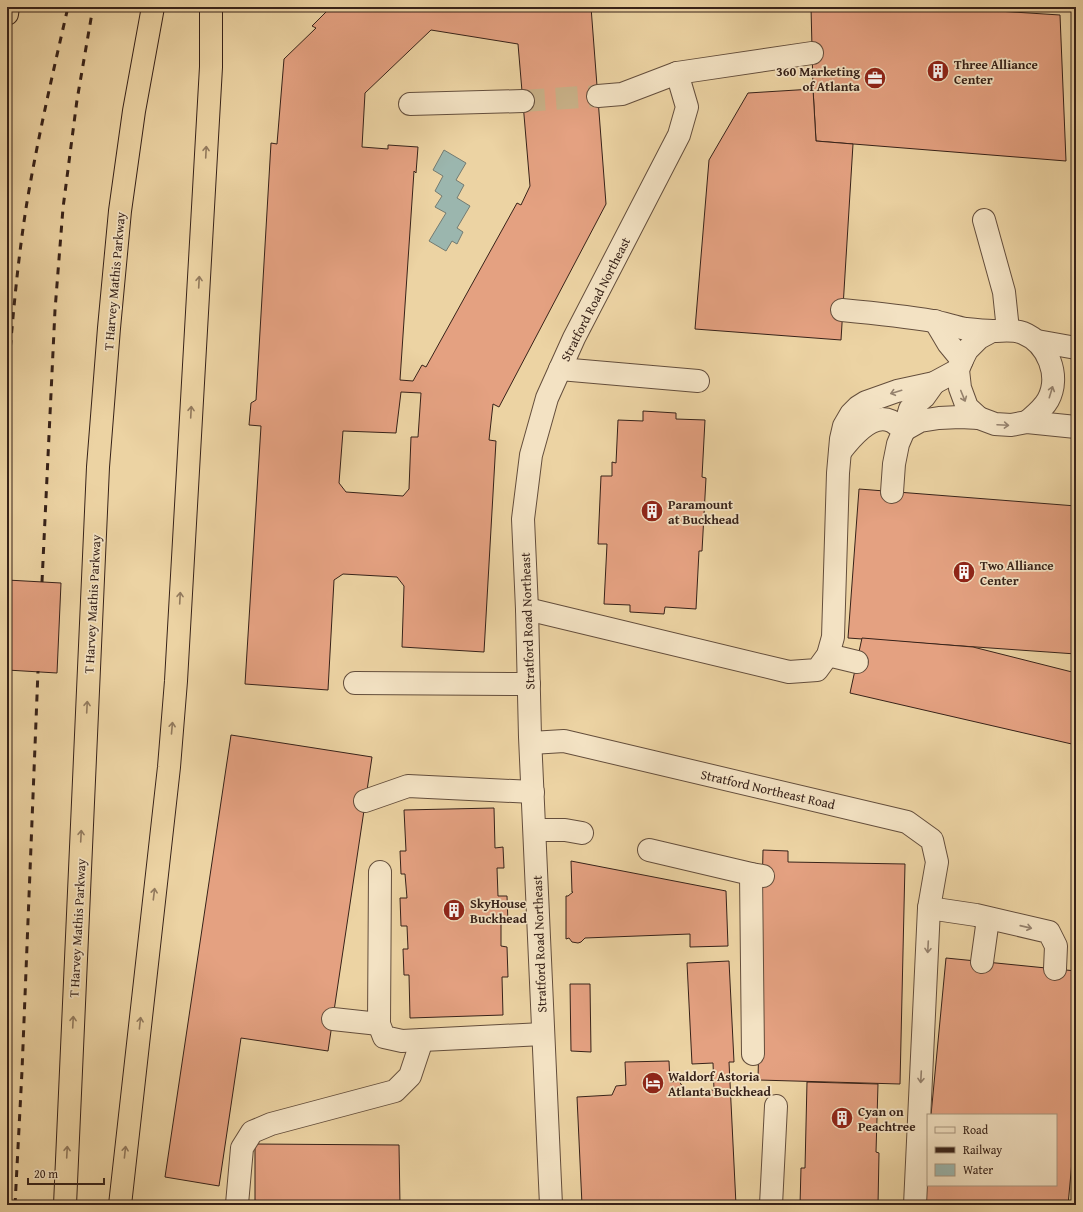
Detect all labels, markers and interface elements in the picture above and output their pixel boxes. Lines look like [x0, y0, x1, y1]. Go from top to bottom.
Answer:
place label: Three Alliance Center [954, 55, 1038, 89]
building icon: Three Alliance Center [925, 58, 951, 84]
place label: 360 Marketing of Atlanta [776, 62, 860, 96]
office icon: 360 Marketing of Atlanta [862, 65, 888, 91]
one-way arrow [202, 146, 210, 159]
street label: T Harvey Mathis Parkway [99, 210, 130, 351]
street label: Stratford Road Northeast [556, 233, 635, 365]
one-way arrow [195, 276, 202, 289]
one-way arrow [1048, 385, 1055, 398]
one-way arrow [889, 389, 902, 396]
one-way arrow [960, 390, 968, 402]
one-way arrow [187, 406, 195, 419]
one-way arrow [996, 421, 1009, 428]
place label: Paramount at Buckhead [668, 495, 740, 529]
building icon: Paramount at Buckhead [639, 498, 665, 524]
street label: T Harvey Mathis Parkway [79, 534, 106, 674]
street label: Stratford Road Northeast [516, 552, 539, 690]
place label: Two Alliance Center [980, 556, 1054, 590]
building icon: Two Alliance Center [951, 559, 977, 585]
one-way arrow [177, 592, 184, 605]
one-way arrow [84, 701, 91, 714]
one-way arrow [168, 722, 176, 735]
street label: Stratford Northeast Road [699, 765, 837, 814]
one-way arrow [78, 830, 85, 843]
street label: T Harvey Mathis Parkway [64, 858, 91, 998]
street label: Stratford Road Northeast [528, 875, 551, 1013]
one-way arrow [151, 888, 158, 901]
place label: SkyHouse Buckhead [470, 894, 527, 928]
building icon: SkyHouse Buckhead [441, 897, 467, 923]
one-way arrow [1019, 924, 1032, 932]
one-way arrow [924, 940, 931, 953]
one-way arrow [69, 1016, 77, 1029]
one-way arrow [136, 1017, 143, 1030]
place label: Waldorf Astoria Atlanta Buckhead [668, 1067, 771, 1101]
hotel icon: Waldorf Astoria Atlanta Buckhead [640, 1070, 666, 1096]
one-way arrow [917, 1070, 925, 1083]
place label: Cyan on Peachtree [858, 1102, 916, 1136]
building icon: Cyan on Peachtree [829, 1105, 855, 1131]
legend [927, 1114, 1057, 1186]
text: Road [963, 1121, 989, 1138]
text: Railway [963, 1141, 1002, 1158]
one-way arrow [63, 1146, 71, 1159]
one-way arrow [122, 1146, 129, 1159]
scale bar [28, 1160, 104, 1186]
text: Water [963, 1161, 993, 1178]
text: 20 m [34, 1165, 58, 1182]

